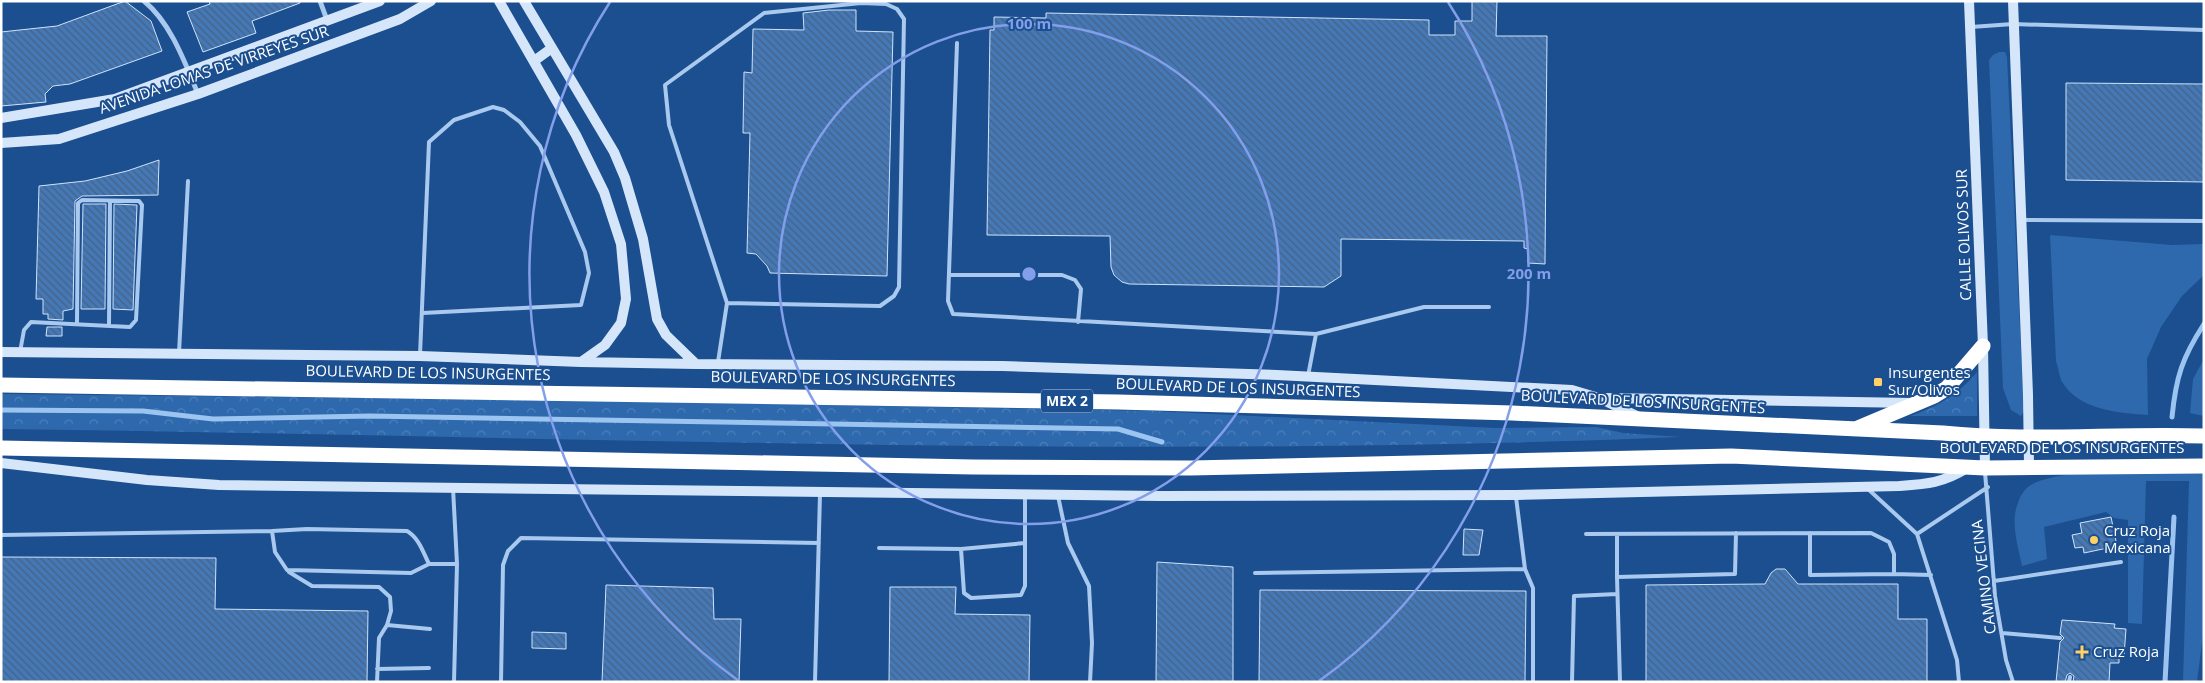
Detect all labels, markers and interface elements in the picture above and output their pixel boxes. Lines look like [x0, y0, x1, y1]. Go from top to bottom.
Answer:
text: 100 m [1007, 13, 1051, 33]
street label: AVENIDA LOMAS DE VIRREYES SUR [96, 20, 332, 118]
street label: CALLE OLIVOS SUR [1951, 168, 1975, 301]
text: 200 m [1507, 263, 1551, 283]
centre of rings [1020, 265, 1038, 283]
street label: BOULEVARD DE LOS INSURGENTES [305, 360, 551, 384]
place label: Insurgentes Sur/Olivos [1888, 362, 1971, 399]
street label: BOULEVARD DE LOS INSURGENTES [710, 366, 956, 390]
street label: BOULEVARD DE LOS INSURGENTES [1115, 373, 1361, 401]
marker: Insurgentes Sur/Olivos [1872, 376, 1884, 388]
street label: BOULEVARD DE LOS INSURGENTES [1520, 385, 1766, 417]
road number: MEX 2 [1041, 390, 1093, 412]
street label: BOULEVARD DE LOS INSURGENTES [1940, 437, 2184, 457]
street label: CAMINO VECINA [1966, 518, 2000, 635]
place label: Cruz Roja Mexicana [2104, 520, 2171, 557]
marker: Cruz Roja Mexicana [2088, 534, 2100, 546]
place label: Cruz Roja [2093, 641, 2159, 661]
marker: Cruz Roja [2075, 645, 2089, 659]

